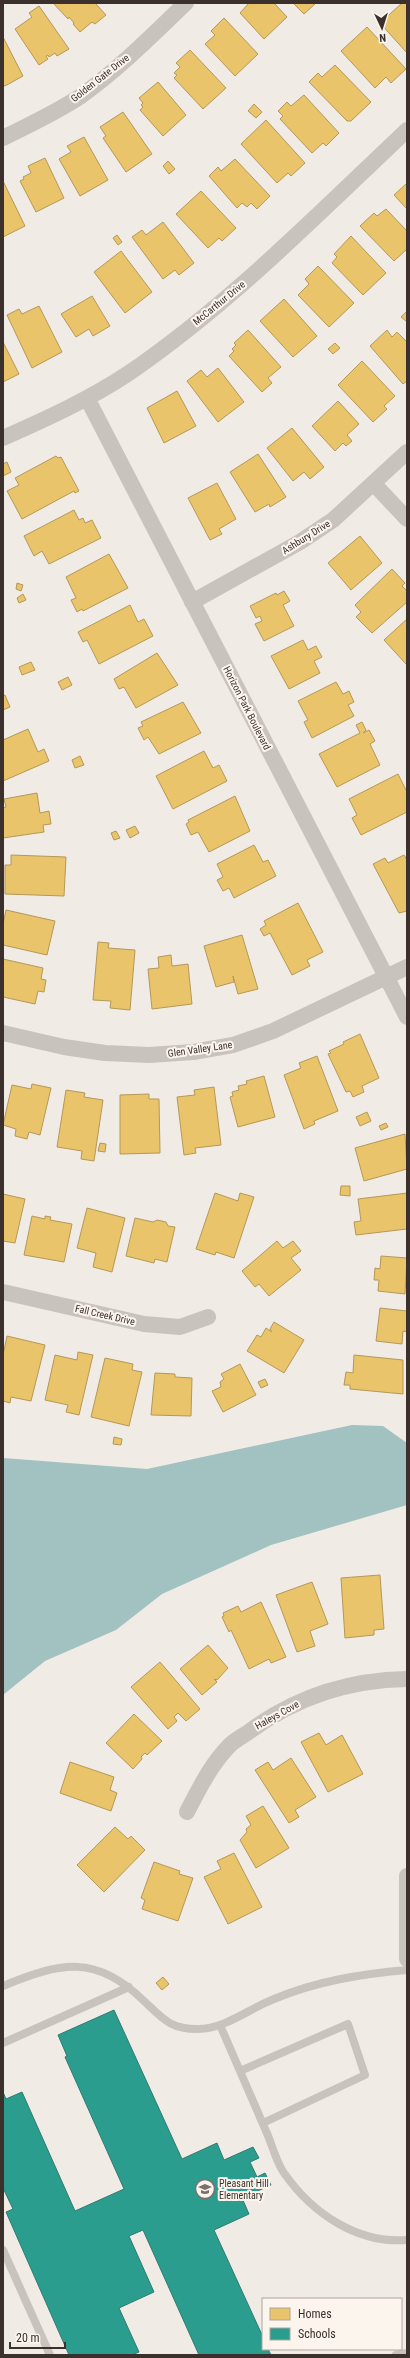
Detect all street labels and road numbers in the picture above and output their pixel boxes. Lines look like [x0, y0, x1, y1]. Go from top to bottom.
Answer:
street label: Golden Gate Drive [69, 52, 131, 104]
street label: McCarthur Drive [191, 278, 248, 327]
street label: Ashbury Drive [280, 518, 332, 556]
street label: Horizon Park Boulevard [221, 664, 273, 752]
street label: Glen Valley Lane [167, 1039, 233, 1059]
street label: Fall Creek Drive [74, 1303, 136, 1327]
street label: Haleys Cove [253, 1698, 301, 1732]

